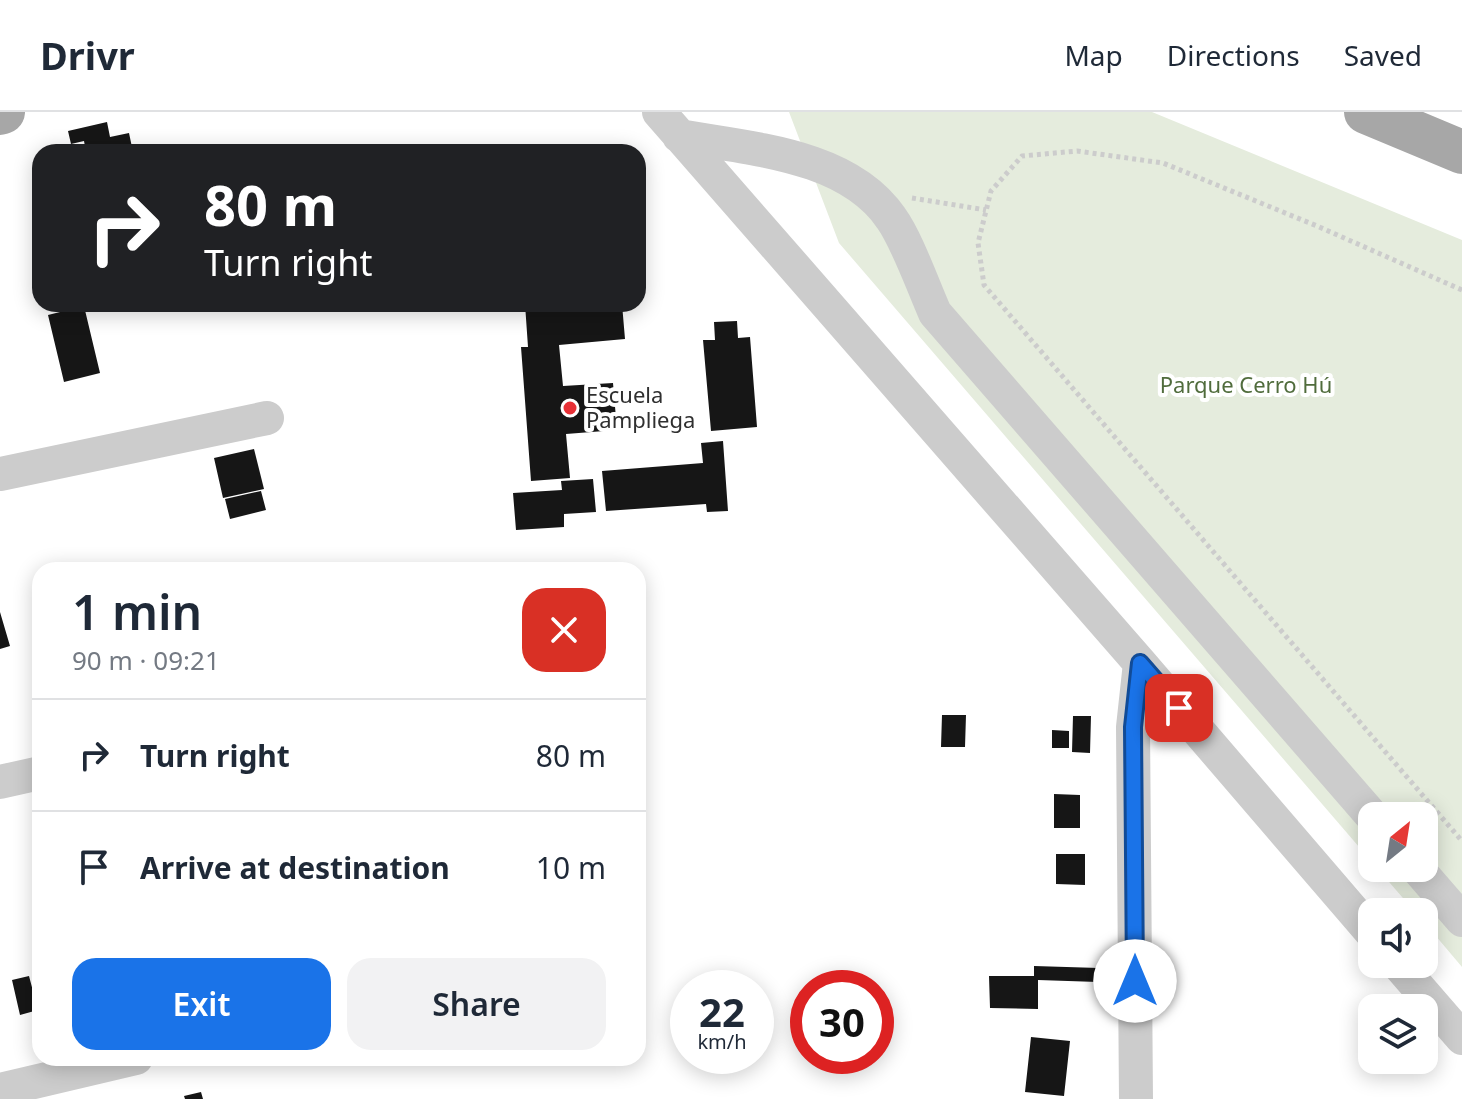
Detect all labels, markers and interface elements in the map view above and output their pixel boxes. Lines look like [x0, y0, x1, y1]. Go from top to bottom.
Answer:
text: Drivr [40, 29, 135, 81]
text: Map [1064, 36, 1123, 74]
text: Directions [1167, 36, 1300, 74]
text: Saved [1344, 36, 1422, 74]
text: 80 m [204, 166, 337, 242]
icon: right [72, 176, 176, 280]
text: Turn right [204, 238, 372, 287]
park label: Parque Cerro Hú [1160, 369, 1332, 399]
place label: Escuela Pampliega [586, 379, 695, 434]
marker: Escuela Pampliega [561, 399, 579, 417]
text: 1 min [72, 579, 202, 644]
button: close [522, 588, 606, 672]
text: 90 m · 09:21 [72, 642, 220, 678]
pin [1145, 674, 1213, 742]
icon: arrive [1157, 686, 1201, 730]
icon: right [72, 733, 116, 777]
text: Turn right [140, 735, 290, 776]
text: 80 m [536, 735, 606, 776]
north arrow [1358, 802, 1438, 882]
map controls [1358, 802, 1438, 1074]
icon: arrive [72, 845, 116, 889]
text: Arrive at destination [140, 847, 450, 888]
text: 10 m [536, 847, 606, 888]
button: sound [1358, 898, 1438, 978]
position arrow [1093, 939, 1177, 1023]
button: Exit [72, 958, 331, 1050]
button: Share [347, 958, 606, 1050]
speed limit sign: 30 [790, 970, 894, 1074]
text: 22 [699, 984, 745, 1039]
button: layers [1358, 994, 1438, 1074]
text: km/h [697, 1028, 747, 1055]

